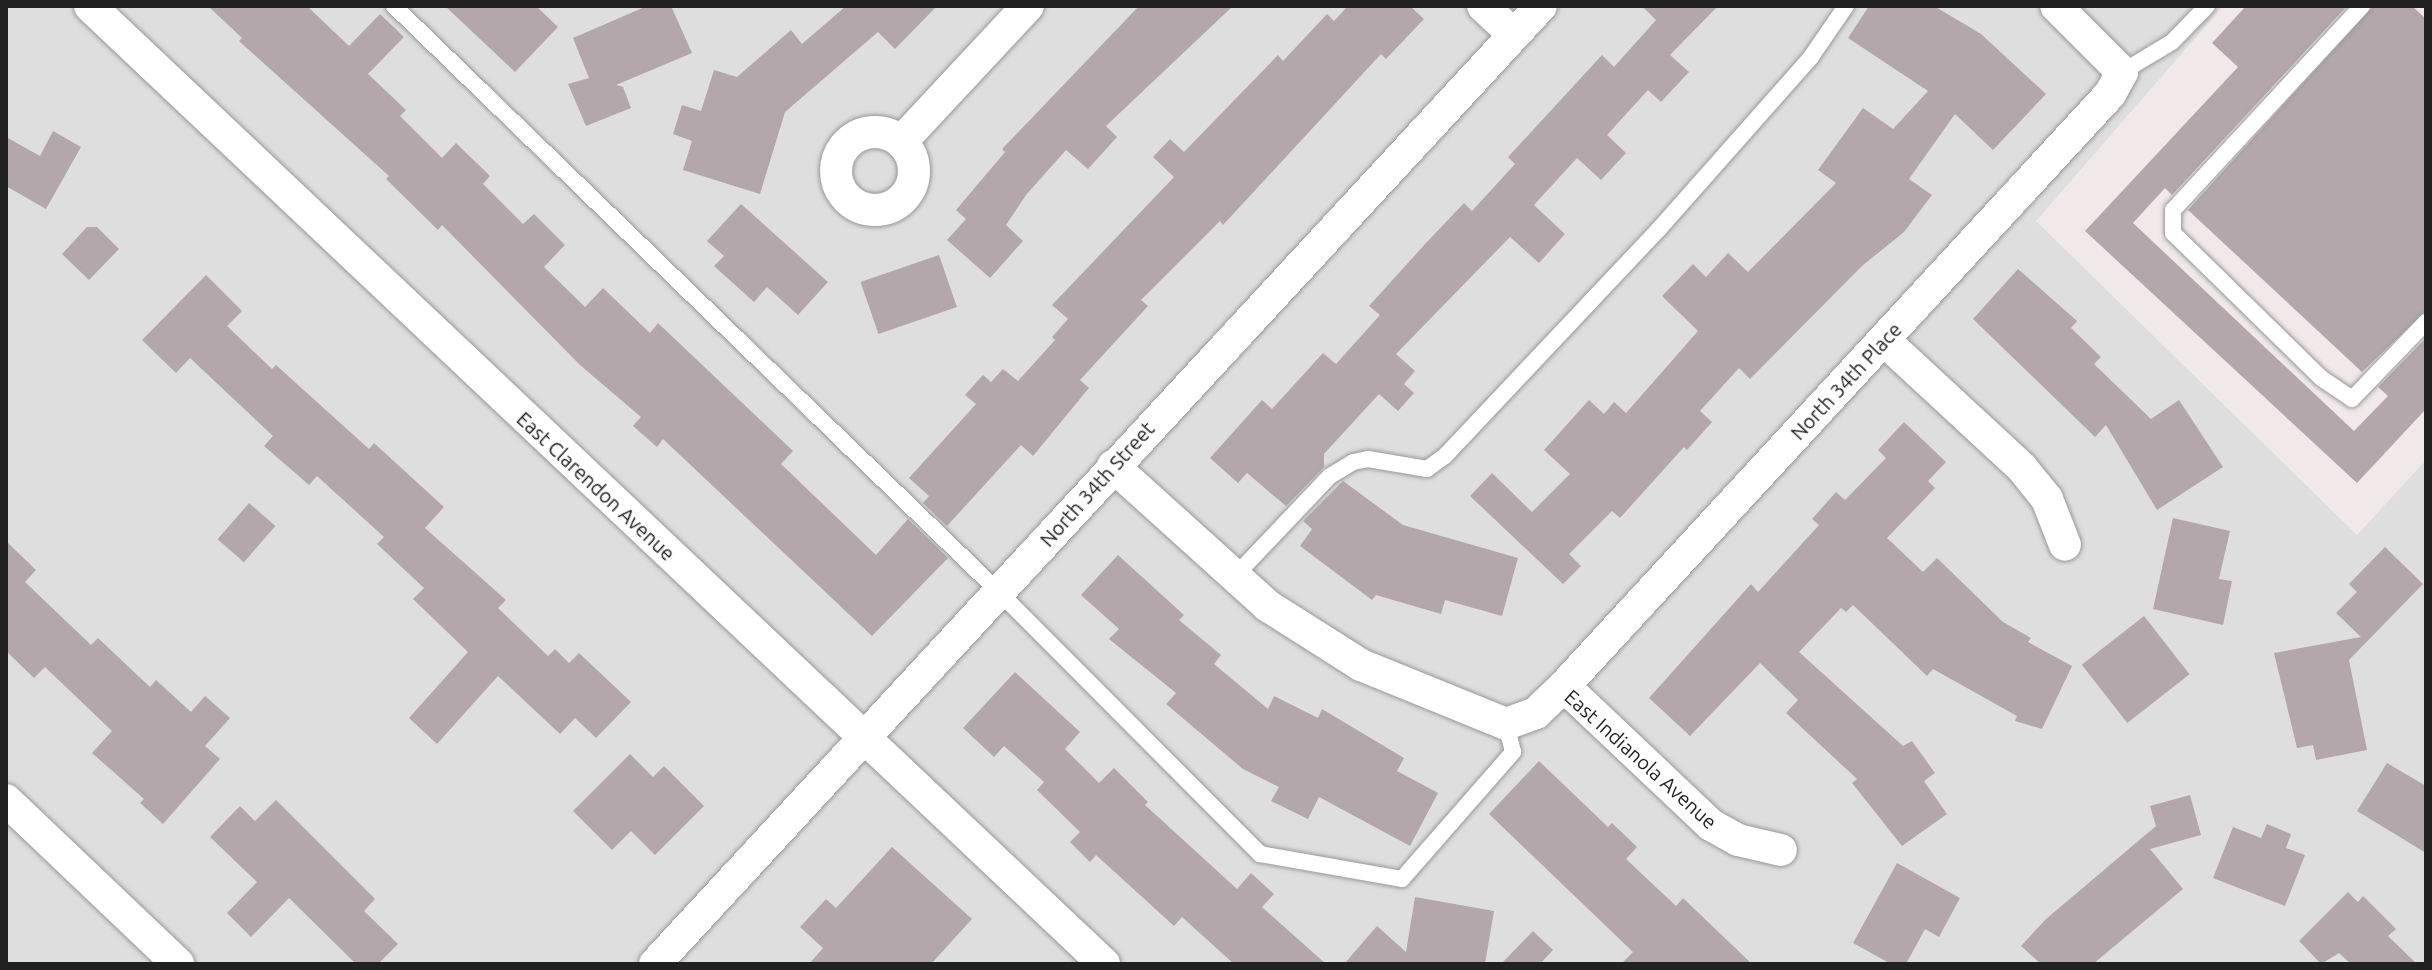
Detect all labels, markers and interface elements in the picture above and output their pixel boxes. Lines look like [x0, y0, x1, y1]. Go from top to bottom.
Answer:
street label: North 34th Place [1786, 317, 1906, 445]
street label: East Clarendon Avenue [512, 407, 680, 565]
street label: North 34th Street [1035, 417, 1159, 551]
street label: East Indianola Avenue [1560, 684, 1722, 834]

